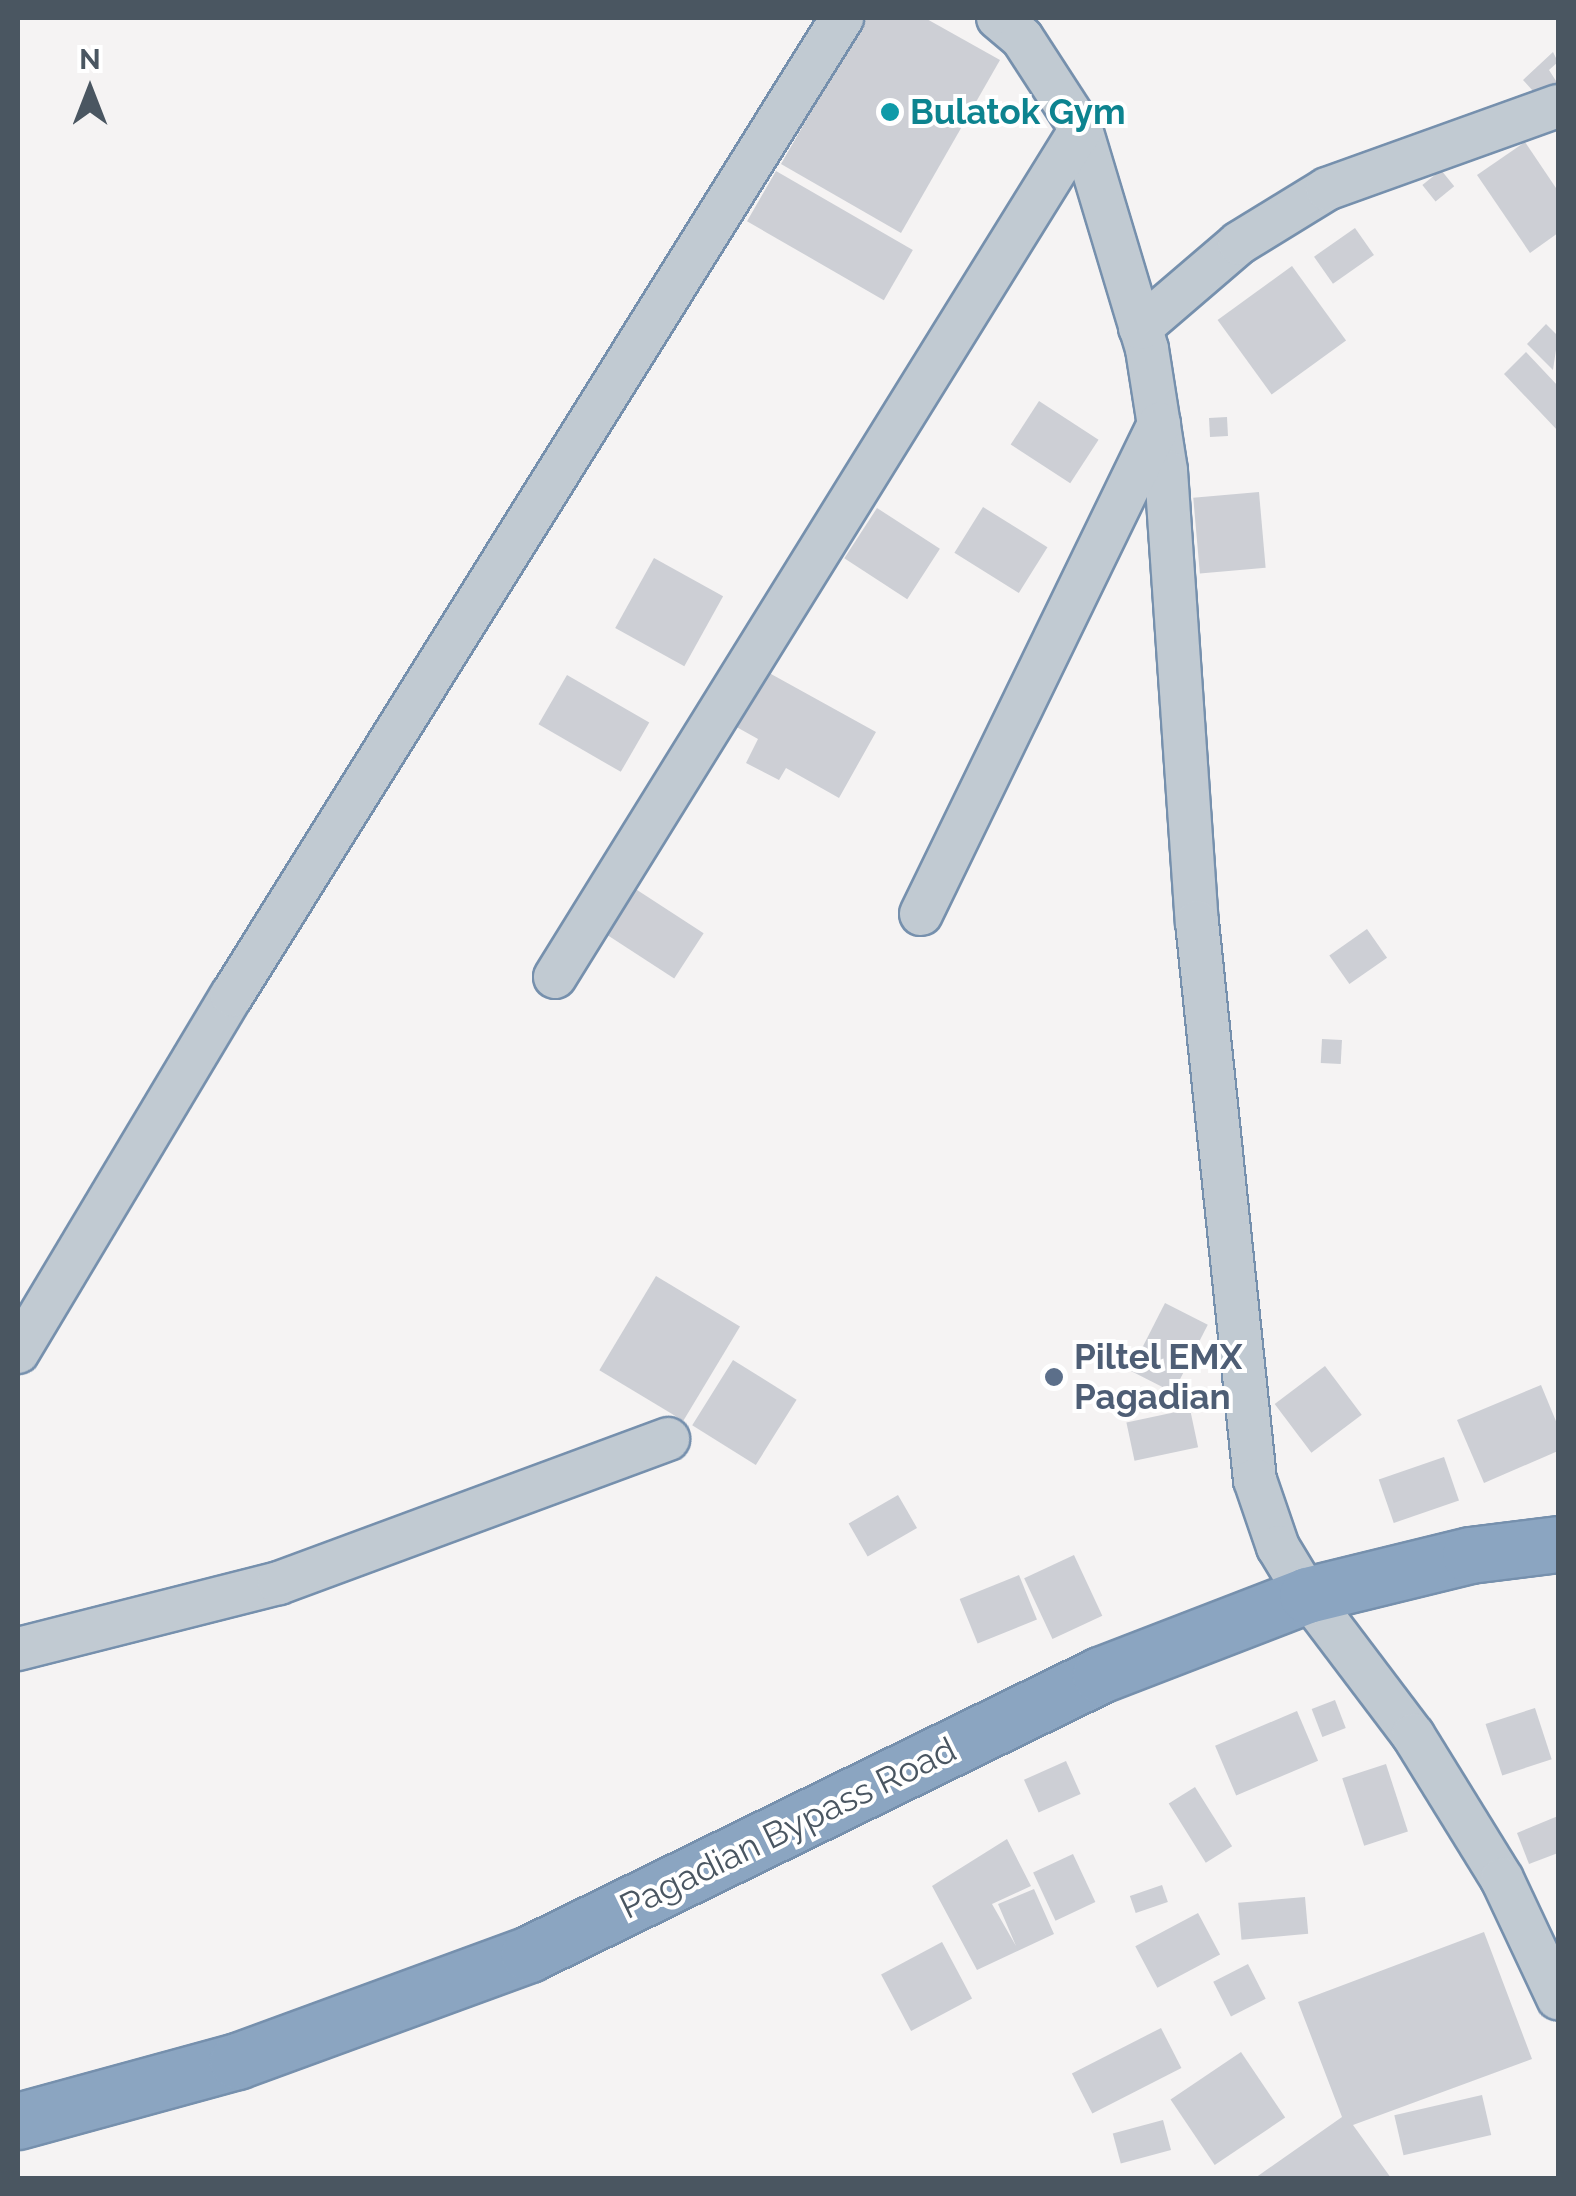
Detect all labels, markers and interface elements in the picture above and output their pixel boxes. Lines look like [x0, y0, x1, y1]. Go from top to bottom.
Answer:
north arrow [40, 40, 140, 140]
text: N [79, 43, 101, 76]
place label: Bulatok Gym [910, 91, 1126, 133]
marker: Bulatok Gym [879, 101, 901, 123]
place label: Piltel EMX Pagadian [1074, 1336, 1243, 1418]
marker: Piltel EMX Pagadian [1043, 1366, 1065, 1388]
street label: Pagadian Bypass Road [613, 1728, 963, 1928]

